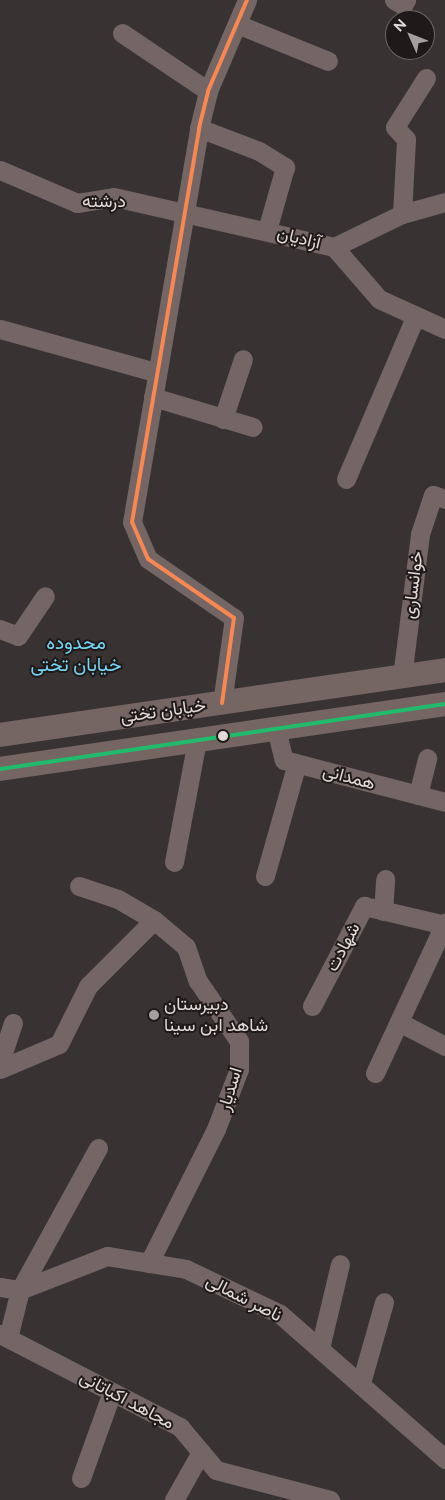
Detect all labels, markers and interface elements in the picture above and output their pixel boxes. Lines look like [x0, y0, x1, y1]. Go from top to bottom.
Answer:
north arrow [385, 10, 435, 60]
text: N [390, 16, 409, 35]
street label: درشته [82, 190, 126, 212]
street label: آزادیان [275, 222, 323, 254]
street label: خوانساری [398, 550, 428, 620]
district label: محدوده خیابان تختی [31, 632, 121, 676]
street label: خیابان تختی [119, 694, 207, 728]
unlabelled marker [218, 731, 228, 741]
street label: همدانی [320, 760, 378, 794]
street label: شهادت [321, 919, 365, 975]
place label: دبیرستان شاهد ابن سینا [164, 994, 268, 1036]
marker: دبیرستان شاهد ابن سینا [148, 1009, 160, 1021]
street label: اسدیار [213, 1065, 247, 1113]
street label: ناصر شمالی [202, 1270, 286, 1326]
street label: مجاهد اکباتانی [76, 1366, 178, 1434]

